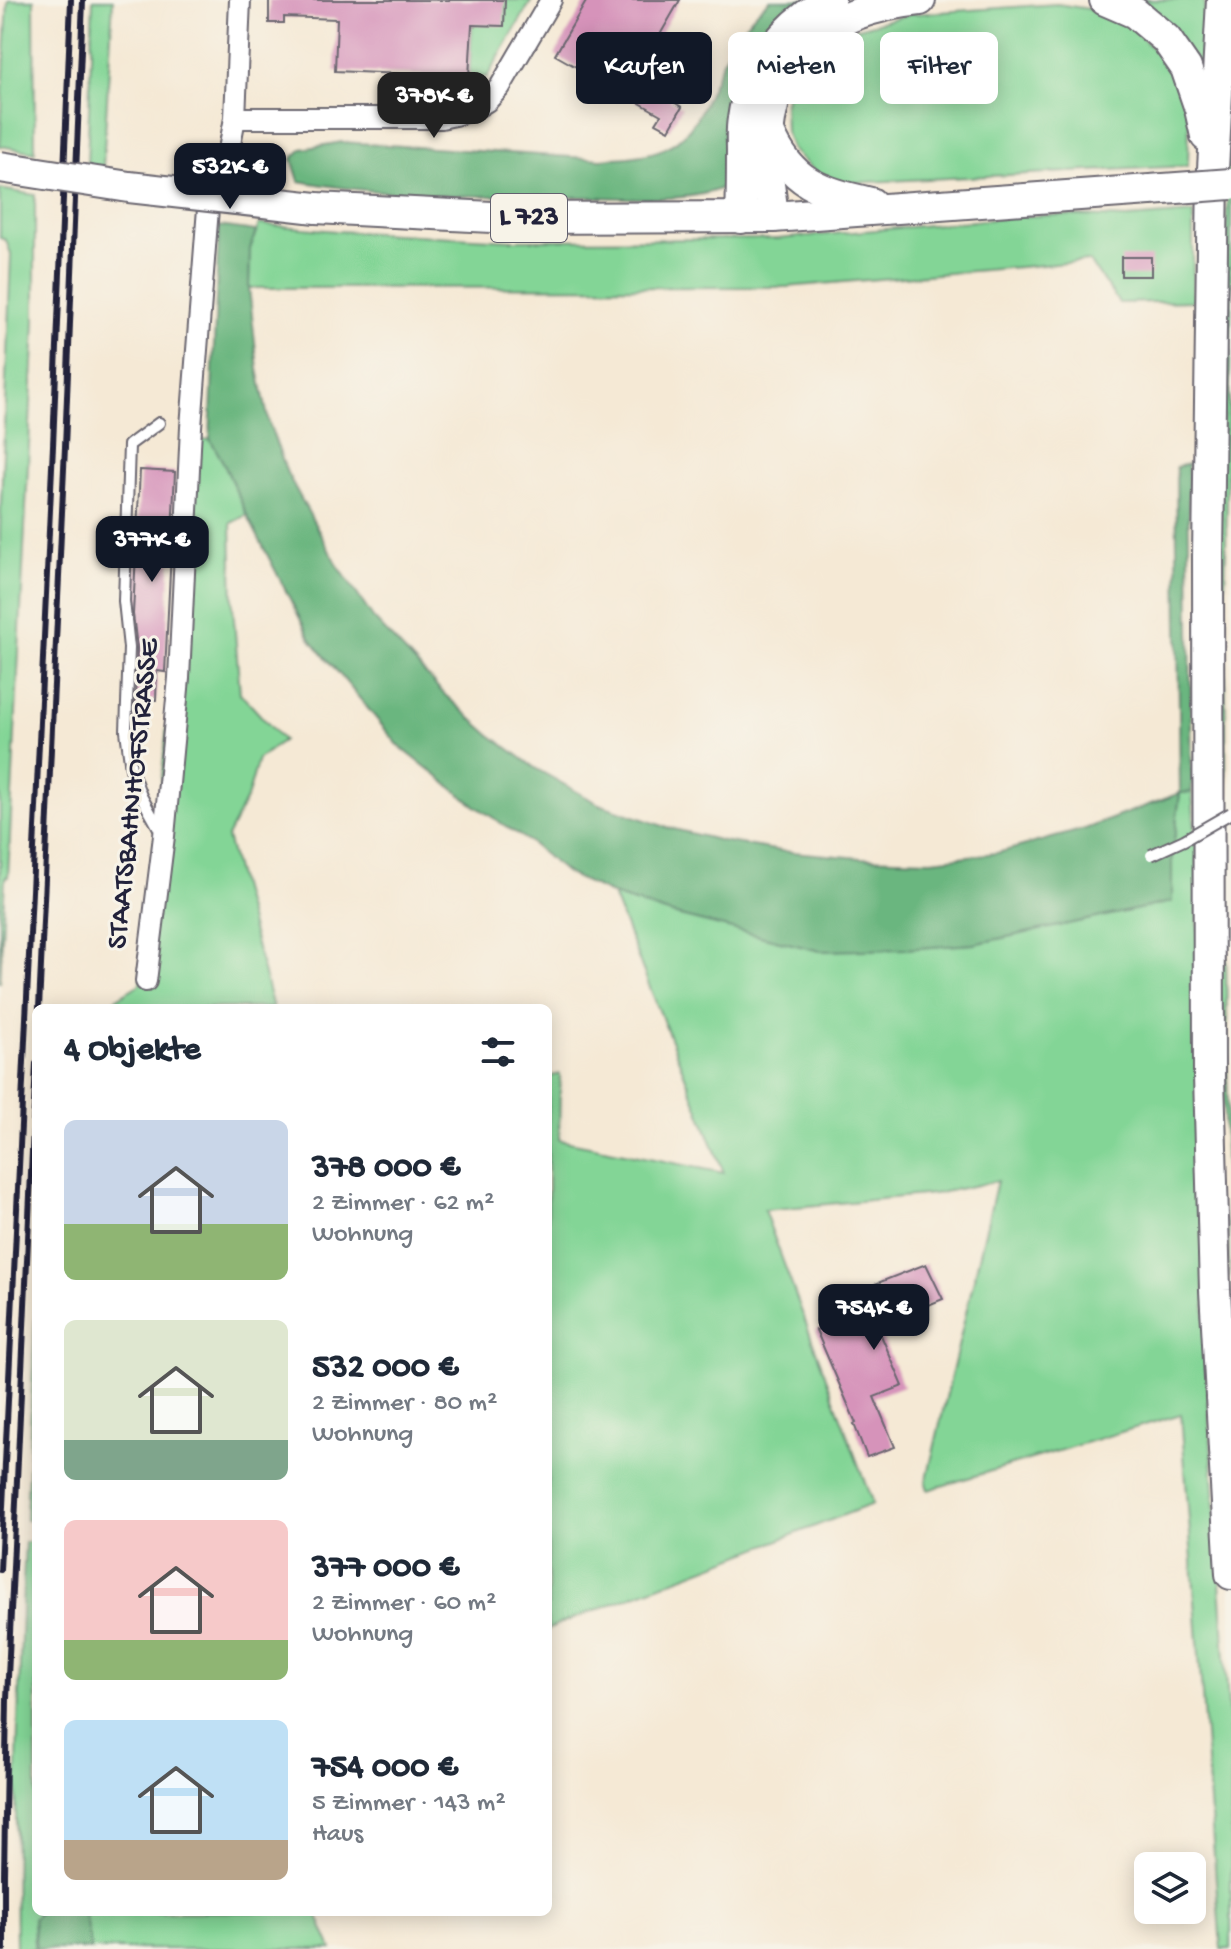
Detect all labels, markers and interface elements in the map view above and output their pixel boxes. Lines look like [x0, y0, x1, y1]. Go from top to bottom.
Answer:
chip: Kaufen [576, 32, 712, 104]
chip: Mieten [728, 32, 864, 104]
chip: Filter [880, 32, 998, 104]
pin: 378K € [369, 72, 499, 140]
text: 378K € [395, 82, 473, 113]
pin: 532K € [165, 143, 295, 211]
text: 532K € [192, 153, 268, 184]
road number: L 723 [491, 194, 567, 242]
pin: 377K € [87, 516, 217, 584]
text: 377K € [114, 526, 190, 557]
street label: STAATSBAHNHOFSTRASSE [101, 636, 169, 951]
icon: filters [476, 1030, 520, 1074]
text: 4 Objekte [64, 1032, 201, 1072]
text: 378 000 € [312, 1149, 460, 1189]
icon: home [128, 1152, 224, 1248]
text: 2 Zimmer · 62 m² [312, 1189, 494, 1220]
text: Wohnung [312, 1220, 413, 1251]
pin: 754K € [809, 1284, 939, 1352]
text: 754K € [836, 1294, 912, 1325]
text: 532 000 € [312, 1349, 458, 1389]
icon: home [128, 1352, 224, 1448]
text: 2 Zimmer · 80 m² [312, 1389, 497, 1420]
text: Wohnung [312, 1420, 413, 1451]
text: 377 000 € [312, 1549, 459, 1589]
icon: home [128, 1552, 224, 1648]
text: 2 Zimmer · 60 m² [312, 1589, 496, 1620]
text: Wohnung [312, 1620, 413, 1651]
text: 754 000 € [312, 1749, 458, 1789]
icon: home [128, 1752, 224, 1848]
text: 5 Zimmer · 143 m² [312, 1789, 506, 1820]
text: Haus [312, 1820, 363, 1851]
map controls [1134, 1852, 1206, 1924]
button: layers [1134, 1852, 1206, 1924]

